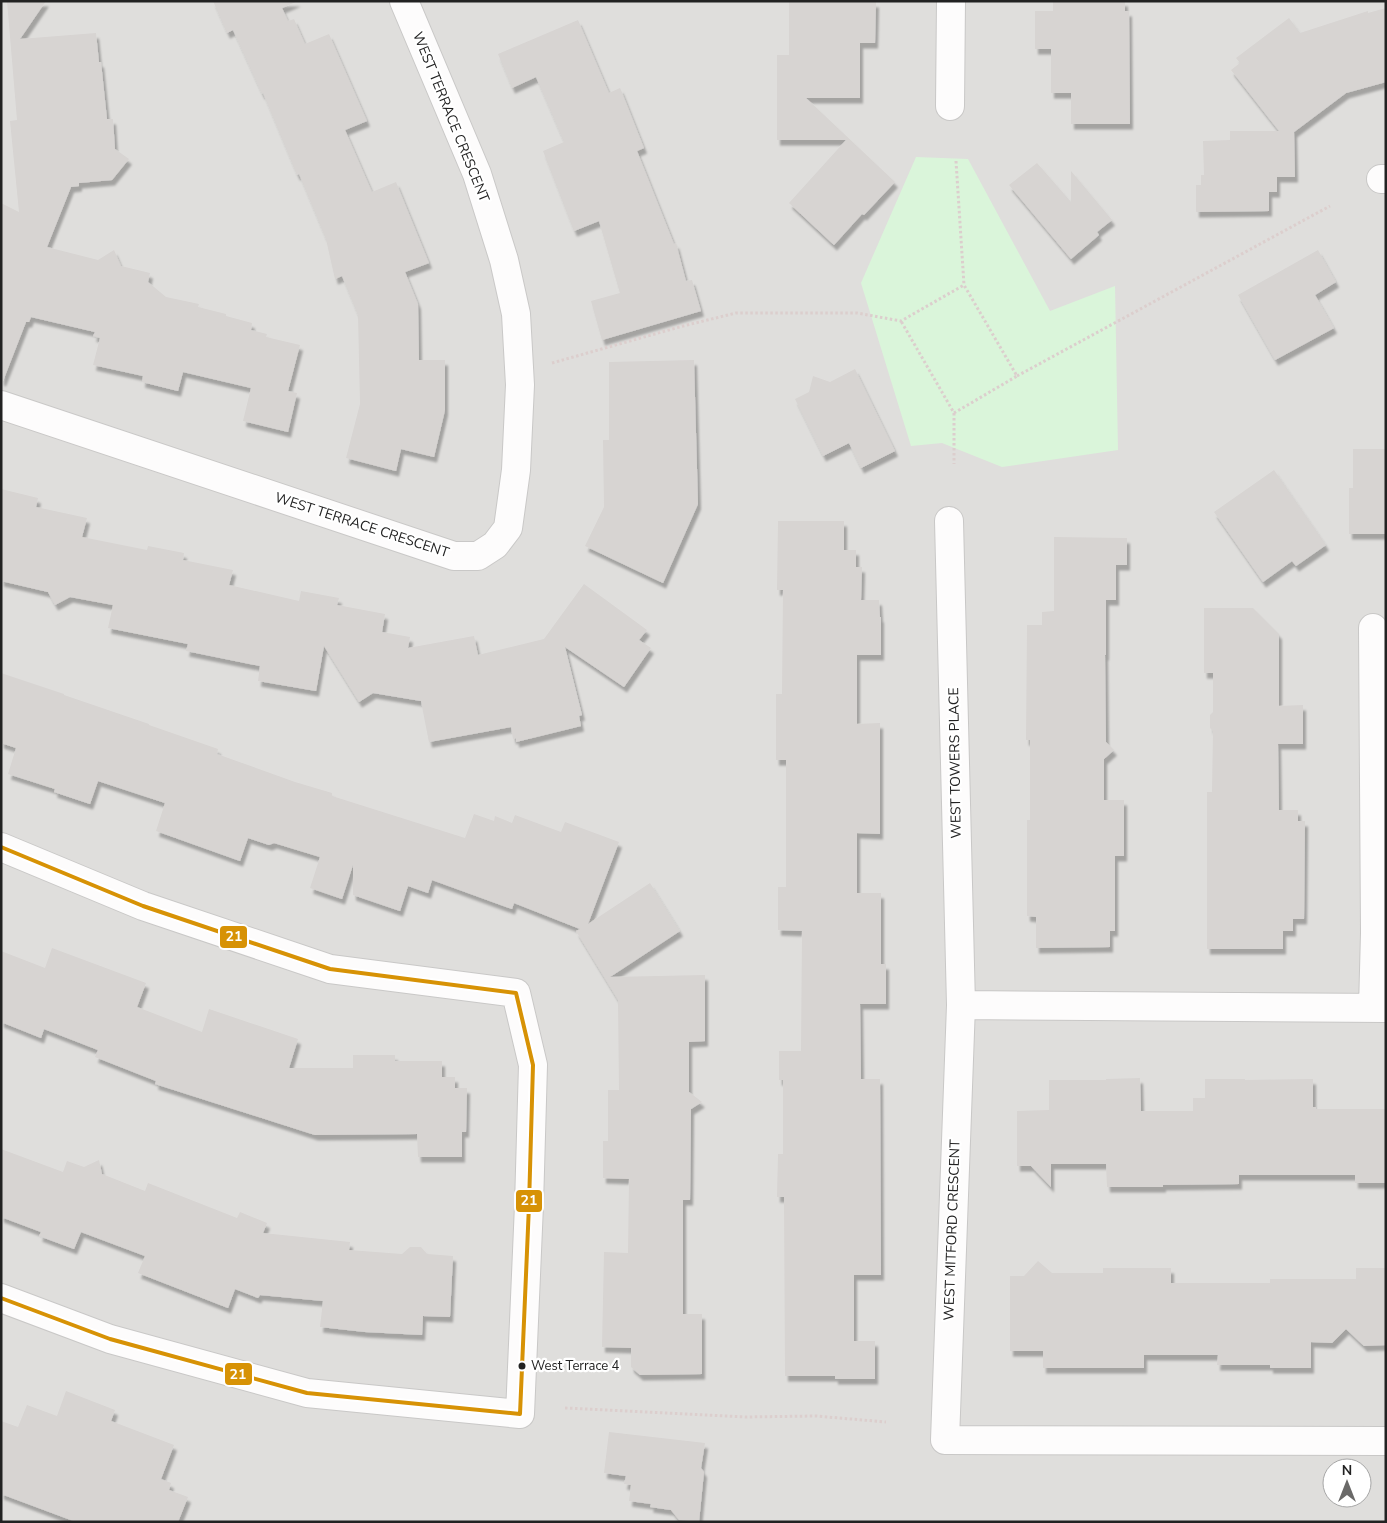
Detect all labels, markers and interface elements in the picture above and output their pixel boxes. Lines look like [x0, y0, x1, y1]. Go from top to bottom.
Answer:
street label: WEST TERRACE CRESCENT [408, 29, 494, 205]
street label: WEST TERRACE CRESCENT [273, 488, 452, 562]
street label: WEST TOWERS PLACE [944, 687, 966, 839]
line badge: 21 [219, 925, 248, 949]
text: 21 [226, 927, 242, 946]
street label: WEST MITFORD CRESCENT [939, 1139, 965, 1321]
line badge: 21 [515, 1189, 543, 1213]
text: 21 [521, 1191, 537, 1210]
place label: West Terrace 4 [531, 1357, 620, 1375]
marker: West Terrace 4 [517, 1361, 527, 1371]
line badge: 21 [224, 1362, 253, 1386]
text: 21 [230, 1365, 246, 1384]
north arrow [1322, 1458, 1372, 1508]
text: N [1342, 1461, 1352, 1480]

